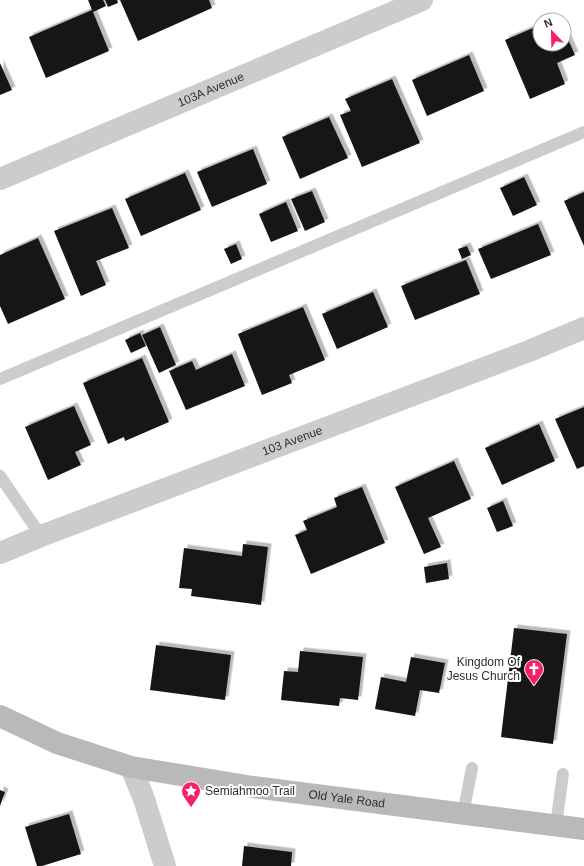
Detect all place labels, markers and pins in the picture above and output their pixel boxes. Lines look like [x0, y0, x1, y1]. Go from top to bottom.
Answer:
place label: Kingdom Of Jesus Church [447, 655, 521, 683]
church icon: Kingdom Of Jesus Church [523, 658, 545, 686]
place icon: Semiahmoo Trail [180, 780, 202, 808]
place label: Semiahmoo Trail [205, 784, 295, 798]

